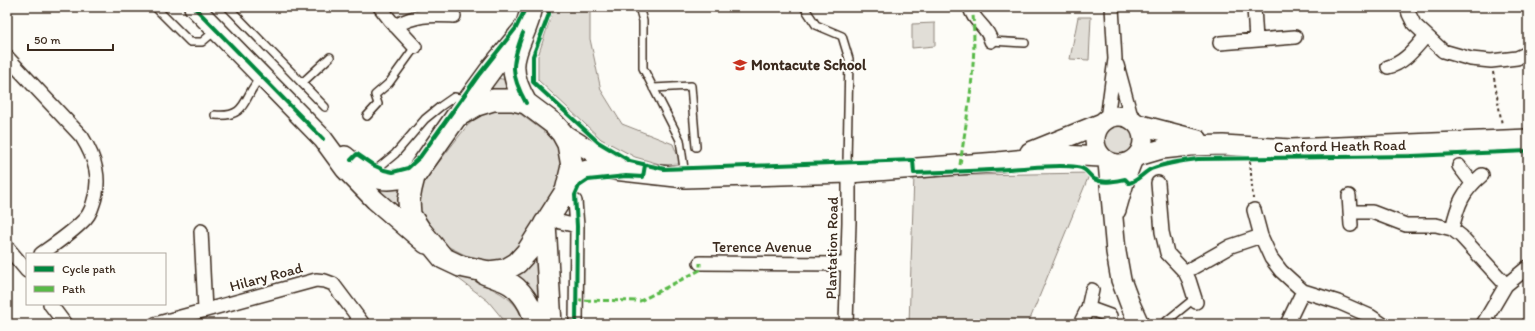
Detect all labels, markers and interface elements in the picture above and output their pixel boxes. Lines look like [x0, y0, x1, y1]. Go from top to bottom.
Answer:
scale bar [28, 26, 113, 52]
text: 50 m [34, 33, 60, 47]
place label: Montacute School [751, 56, 867, 74]
school or university icon: Montacute School [732, 57, 748, 73]
street label: Canford Heath Road [1274, 136, 1407, 156]
street label: Plantation Road [822, 196, 842, 300]
street label: Terence Avenue [712, 238, 812, 256]
legend [26, 253, 166, 305]
street label: Hilary Road [228, 258, 305, 295]
text: Cycle path [62, 262, 116, 276]
text: Path [62, 282, 85, 296]

